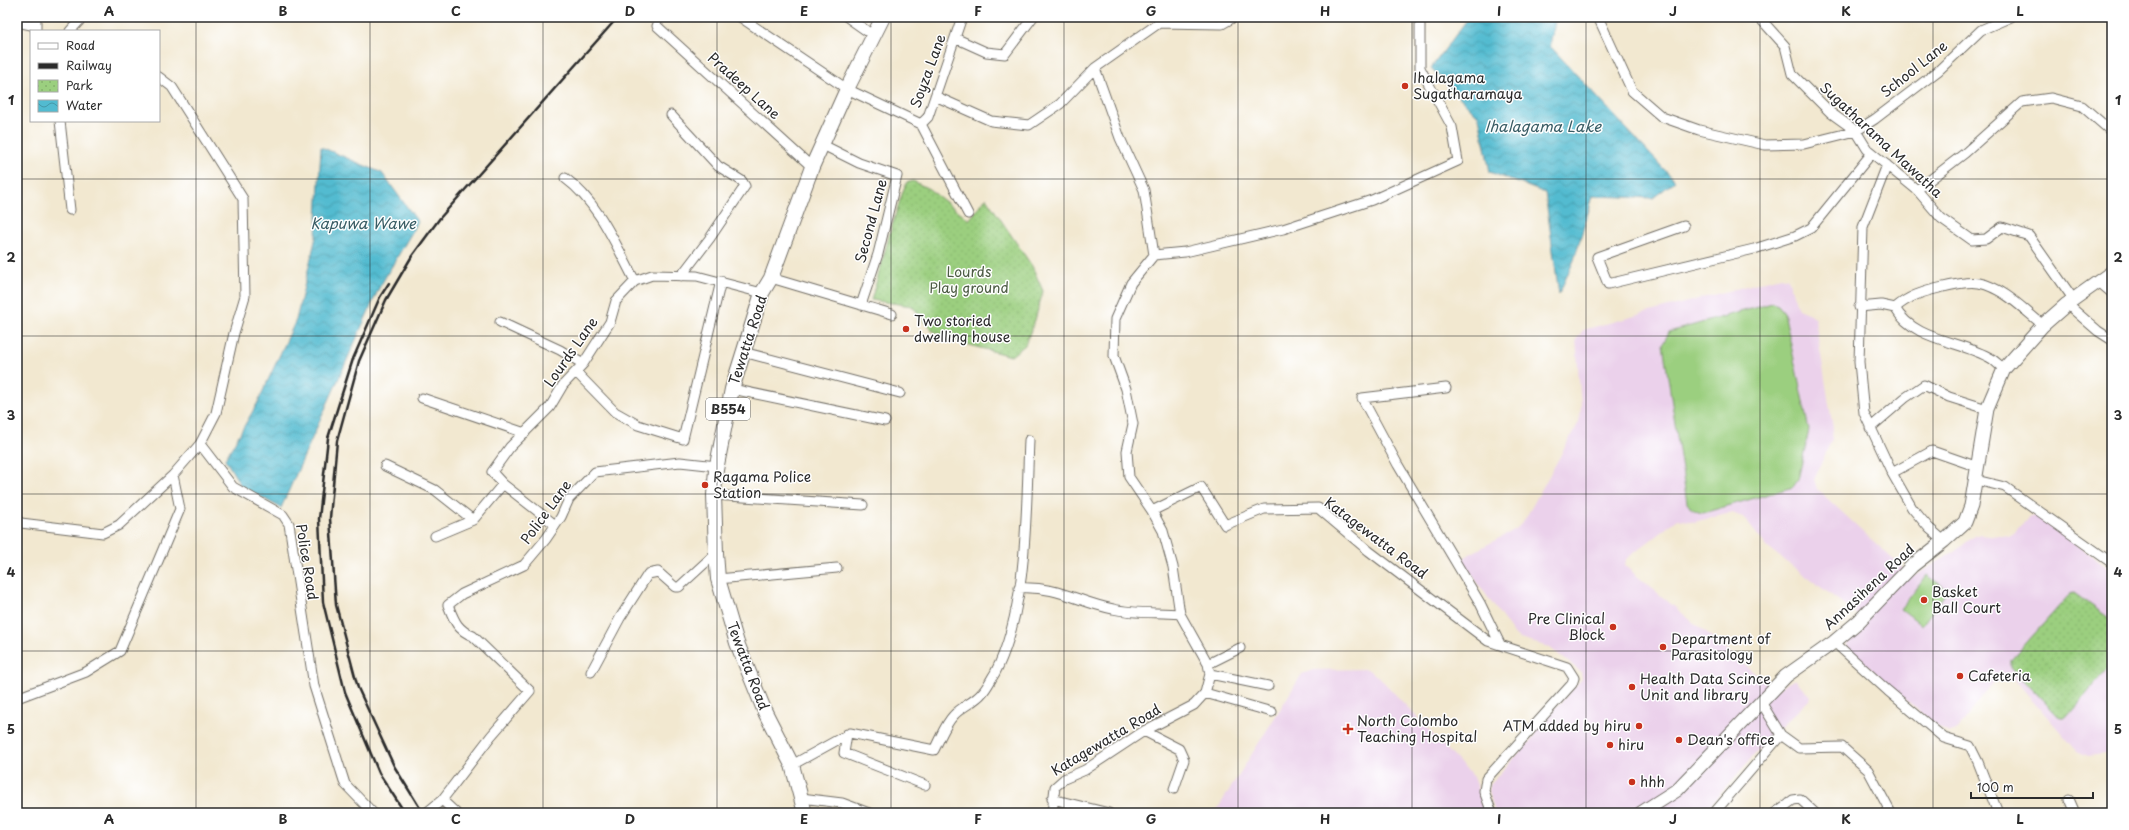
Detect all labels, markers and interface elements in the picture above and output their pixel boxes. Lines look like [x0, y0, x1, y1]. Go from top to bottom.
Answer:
text: A [104, 1, 114, 20]
text: B [279, 1, 288, 20]
text: C [451, 1, 461, 20]
text: D [625, 1, 635, 20]
text: E [800, 1, 808, 20]
text: F [974, 1, 982, 20]
text: G [1146, 1, 1156, 20]
text: H [1320, 1, 1330, 20]
text: I [1497, 1, 1501, 20]
text: J [1669, 1, 1677, 20]
text: K [1841, 1, 1851, 20]
text: L [2016, 1, 2024, 20]
legend [30, 30, 160, 122]
street label: Soyza Lane [904, 31, 951, 111]
street label: School Lane [1876, 35, 1952, 102]
text: Road [66, 36, 95, 54]
street label: Pradeep Lane [703, 47, 785, 124]
text: Railway [66, 56, 112, 74]
place label: Ihalagama Sugatharamaya [1413, 67, 1523, 104]
text: Park [66, 76, 93, 94]
street label: Sugatharama Mawatha [1815, 77, 1948, 202]
marker: Ihalagama Sugatharamaya [1400, 81, 1410, 91]
text: 1 [8, 90, 14, 109]
text: 1 [2115, 90, 2121, 109]
text: Water [66, 96, 103, 114]
water label: Ihalagama Lake [1485, 114, 1602, 137]
street label: Second Lane [849, 176, 892, 265]
water label: Kapuwa Wawe [310, 211, 417, 234]
text: 2 [6, 247, 16, 266]
text: 2 [2113, 247, 2123, 266]
park label: Lourds Play ground [929, 261, 1009, 298]
street label: Tewatta Road [723, 292, 772, 387]
place label: Two storied dwelling house [914, 310, 1011, 347]
street label: Lourds Lane [539, 312, 603, 391]
marker: Two storied dwelling house [901, 324, 911, 334]
road number: B554 [706, 398, 750, 420]
text: 3 [7, 405, 16, 424]
text: 3 [2114, 405, 2123, 424]
place label: Ragama Police Station [713, 466, 811, 503]
street label: Police Lane [515, 475, 576, 548]
marker: Ragama Police Station [700, 480, 710, 490]
street label: Katagewatta Road [1320, 492, 1432, 583]
street label: Police Road [291, 522, 324, 602]
street label: Annasihena Road [1818, 539, 1919, 635]
text: 4 [7, 562, 16, 581]
text: 4 [2114, 562, 2123, 581]
place label: Basket Ball Court [1932, 581, 2001, 618]
marker: Basket Ball Court [1919, 595, 1929, 605]
place label: Pre Clinical Block [1528, 608, 1605, 645]
street label: Tewatta Road [722, 619, 775, 713]
marker: Pre Clinical Block [1608, 622, 1618, 632]
place label: Department of Parasitology [1671, 628, 1772, 665]
marker: Department of Parasitology [1658, 642, 1668, 652]
place label: Cafeteria [1968, 665, 2031, 686]
place label: Health Data Scince Unit and library [1640, 668, 1771, 705]
marker: Cafeteria [1955, 671, 1965, 681]
marker: Health Data Scince Unit and library [1627, 682, 1637, 692]
street label: Katagewatta Road [1047, 699, 1164, 781]
place label: North Colombo Teaching Hospital [1357, 710, 1477, 747]
place label: ATM added by hiru [1503, 715, 1631, 736]
text: 5 [7, 719, 15, 738]
text: 5 [2114, 719, 2122, 738]
marker: ATM added by hiru [1634, 721, 1644, 731]
marker: North Colombo Teaching Hospital [1342, 723, 1354, 735]
place label: Dean's office [1687, 729, 1775, 750]
place label: hiru [1618, 734, 1644, 755]
marker: Dean's office [1674, 735, 1684, 745]
marker: hiru [1605, 740, 1615, 750]
place label: hhh [1640, 771, 1665, 792]
scale bar [1971, 774, 2093, 800]
marker: hhh [1627, 777, 1637, 787]
text: 100 m [1977, 778, 2014, 796]
text: A [104, 809, 114, 828]
text: B [279, 809, 288, 828]
text: C [451, 809, 461, 828]
text: D [625, 809, 635, 828]
text: E [800, 809, 808, 828]
text: F [974, 809, 982, 828]
text: G [1146, 809, 1156, 828]
text: H [1320, 809, 1330, 828]
text: I [1497, 809, 1501, 828]
text: J [1669, 809, 1677, 828]
text: K [1841, 809, 1851, 828]
text: L [2016, 809, 2024, 828]

